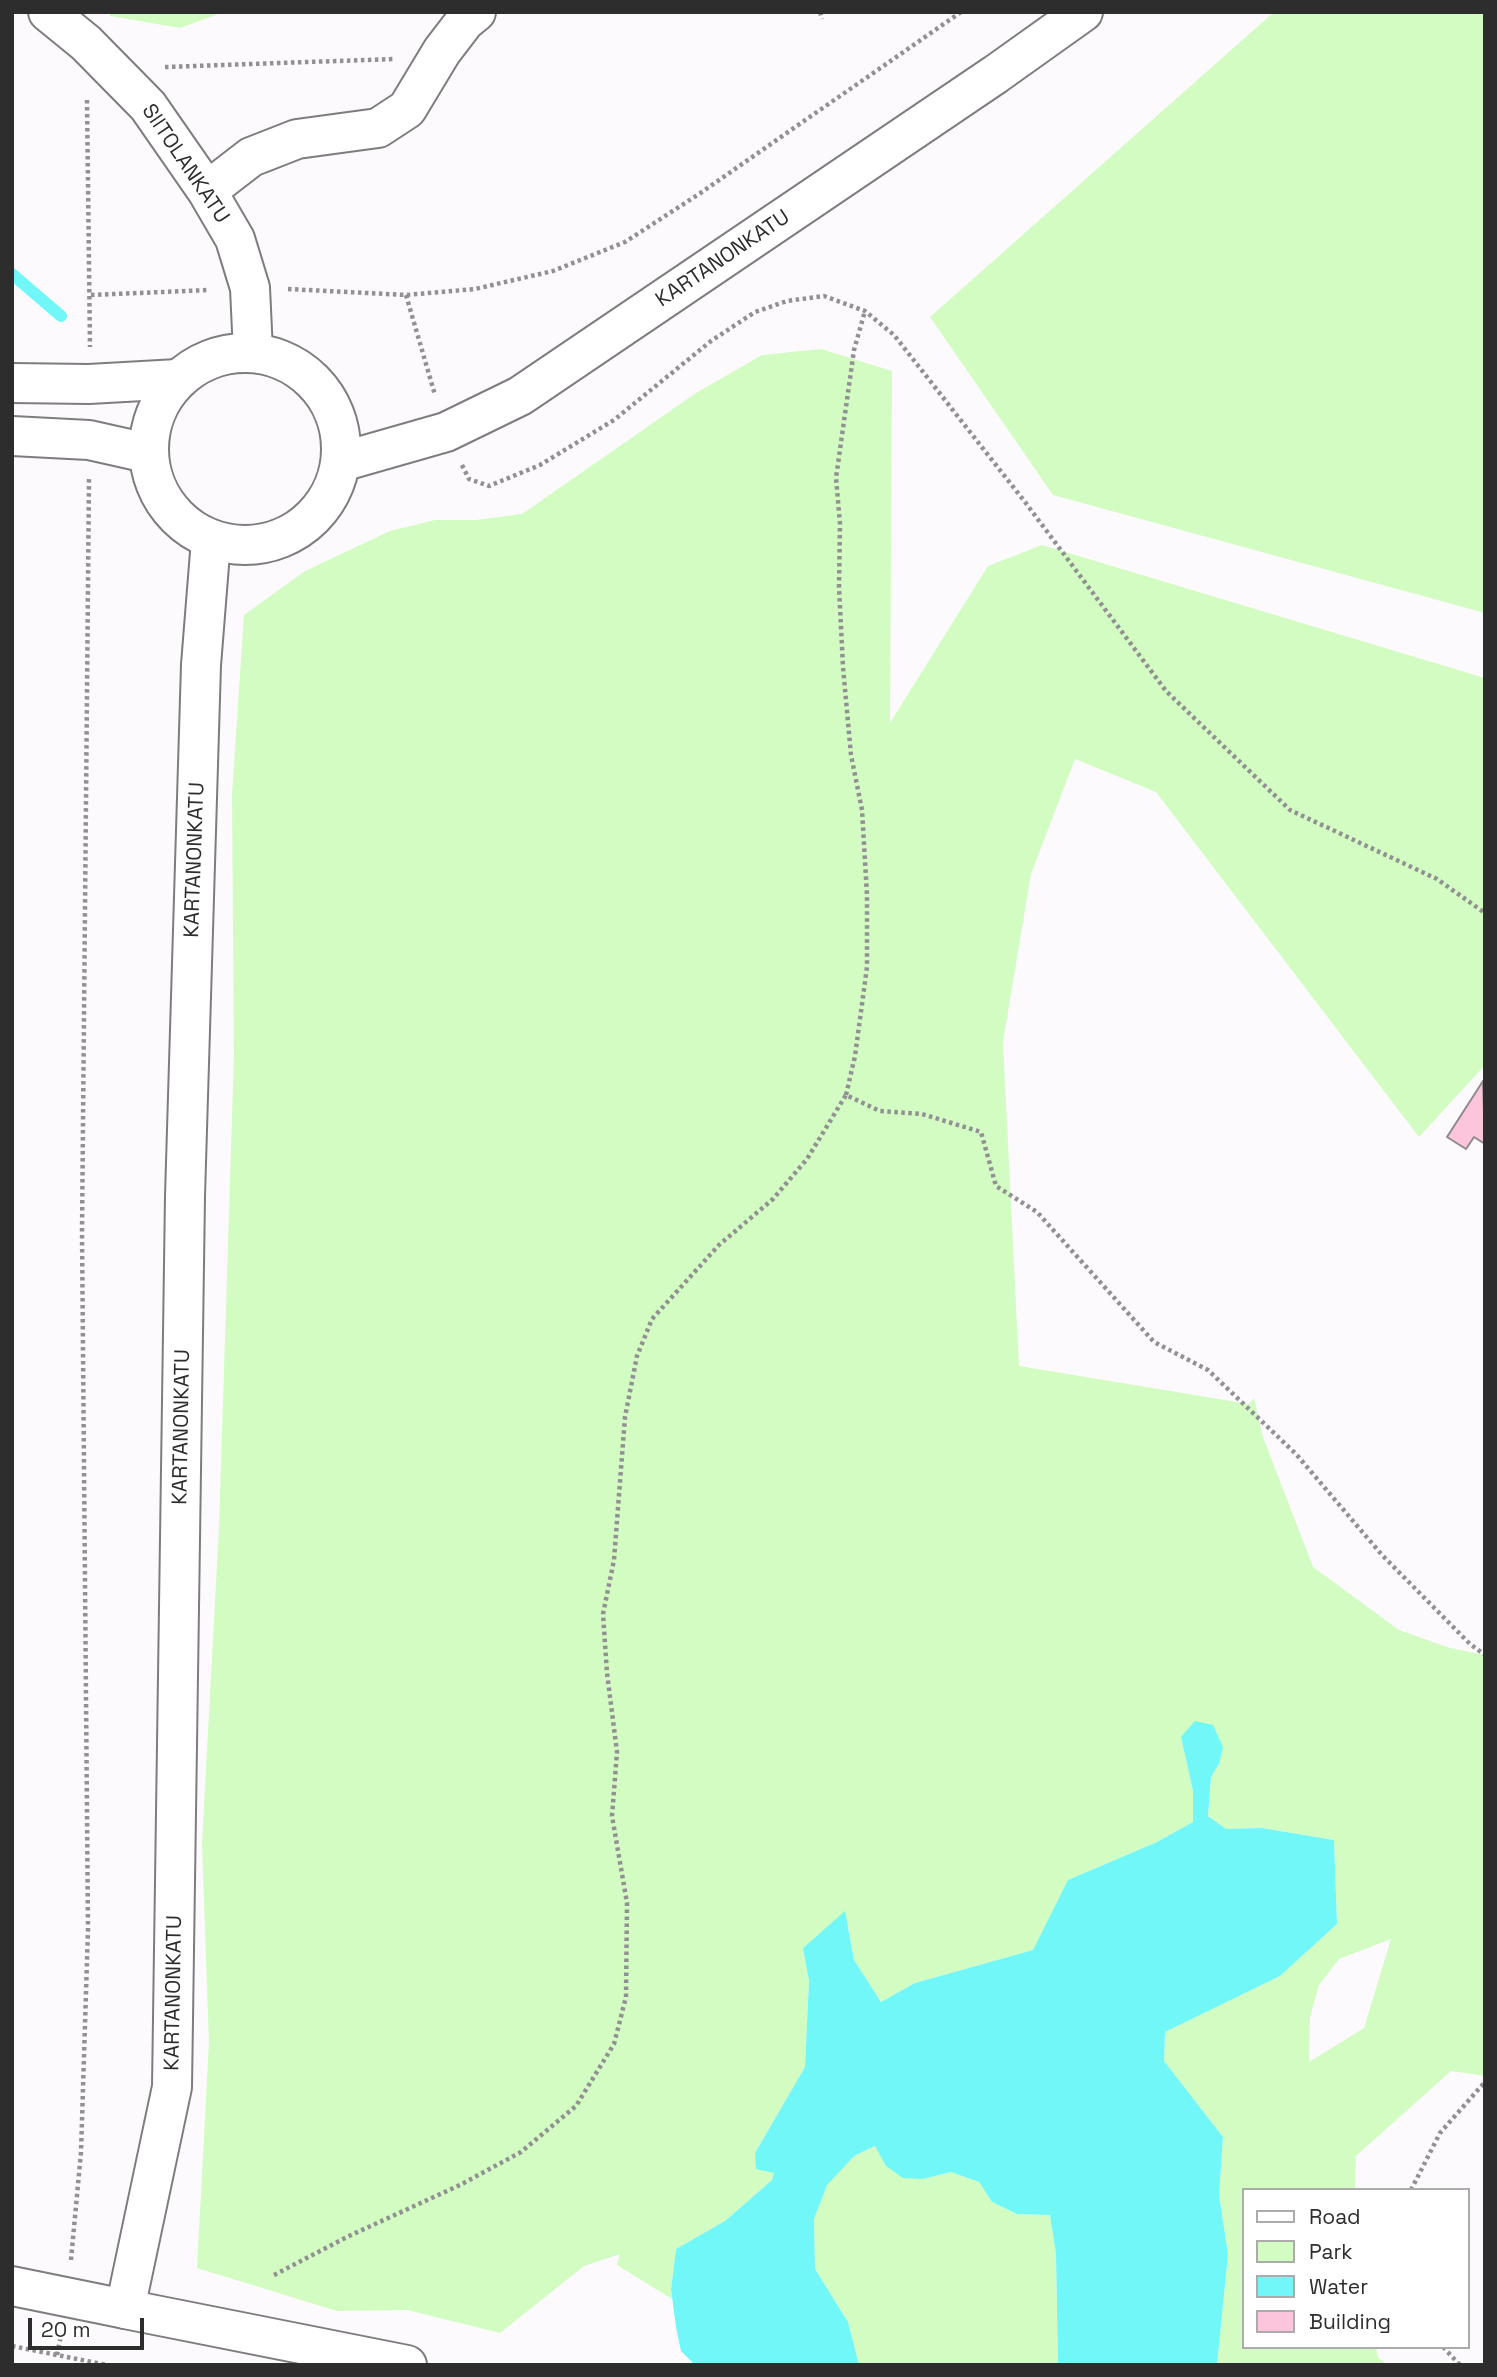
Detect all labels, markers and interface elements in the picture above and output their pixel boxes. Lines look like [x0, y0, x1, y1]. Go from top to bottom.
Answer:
street label: SIITOLANKATU [136, 100, 234, 228]
street label: KARTANONKATU [651, 205, 795, 313]
street label: KARTANONKATU [180, 782, 210, 938]
street label: KARTANONKATU [168, 1349, 196, 1505]
street label: KARTANONKATU [160, 1915, 188, 2071]
legend [1242, 2188, 1469, 2349]
text: Road [1309, 2203, 1361, 2230]
text: Park [1309, 2238, 1353, 2265]
text: Water [1309, 2273, 1368, 2300]
scale bar [32, 2304, 147, 2348]
text: Building [1309, 2308, 1391, 2335]
text: 20 m [41, 2316, 91, 2343]

